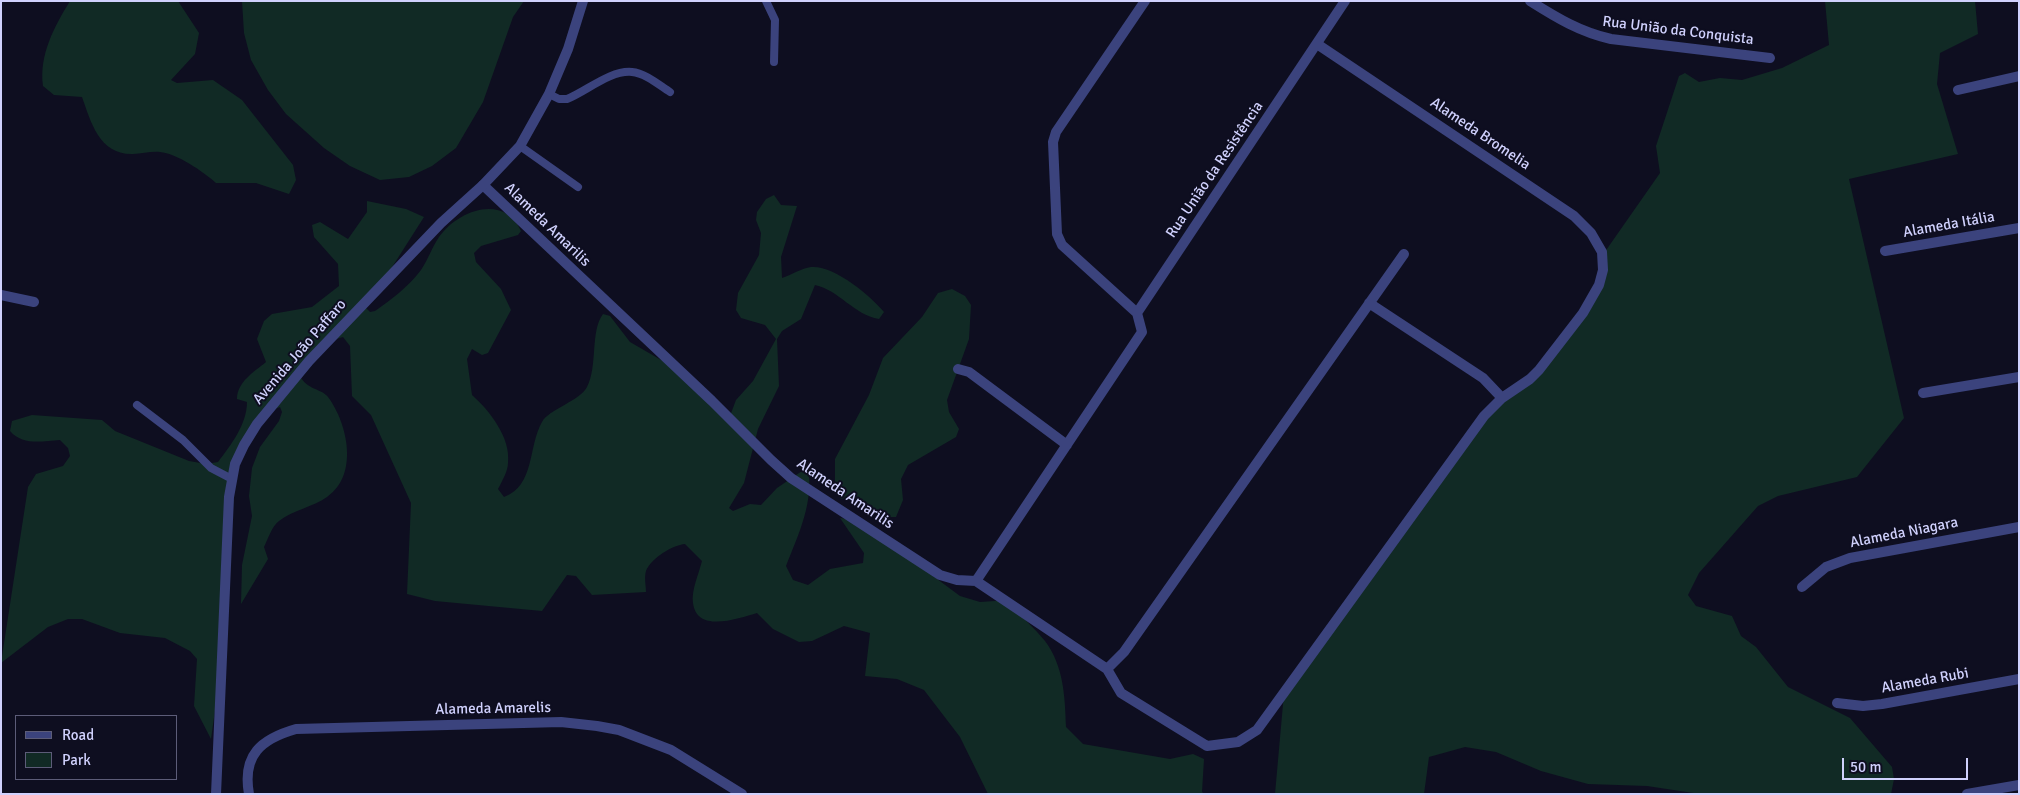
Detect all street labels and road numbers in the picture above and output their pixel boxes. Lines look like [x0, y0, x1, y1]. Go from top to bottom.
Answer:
street label: Rua União da Conquista [1601, 13, 1755, 49]
street label: Alameda Bromelia [1427, 94, 1533, 174]
street label: Rua União da Resistência [1163, 98, 1267, 242]
street label: Alameda Amarilis [500, 179, 594, 271]
street label: Alameda Itália [1902, 208, 1996, 242]
street label: Avenida João Paffaro [249, 296, 351, 408]
street label: Alameda Amarilis [793, 455, 897, 533]
street label: Alameda Niagara [1848, 514, 1960, 552]
street label: Alameda Rubi [1880, 664, 1970, 698]
street label: Alameda Amarelis [435, 699, 551, 719]

